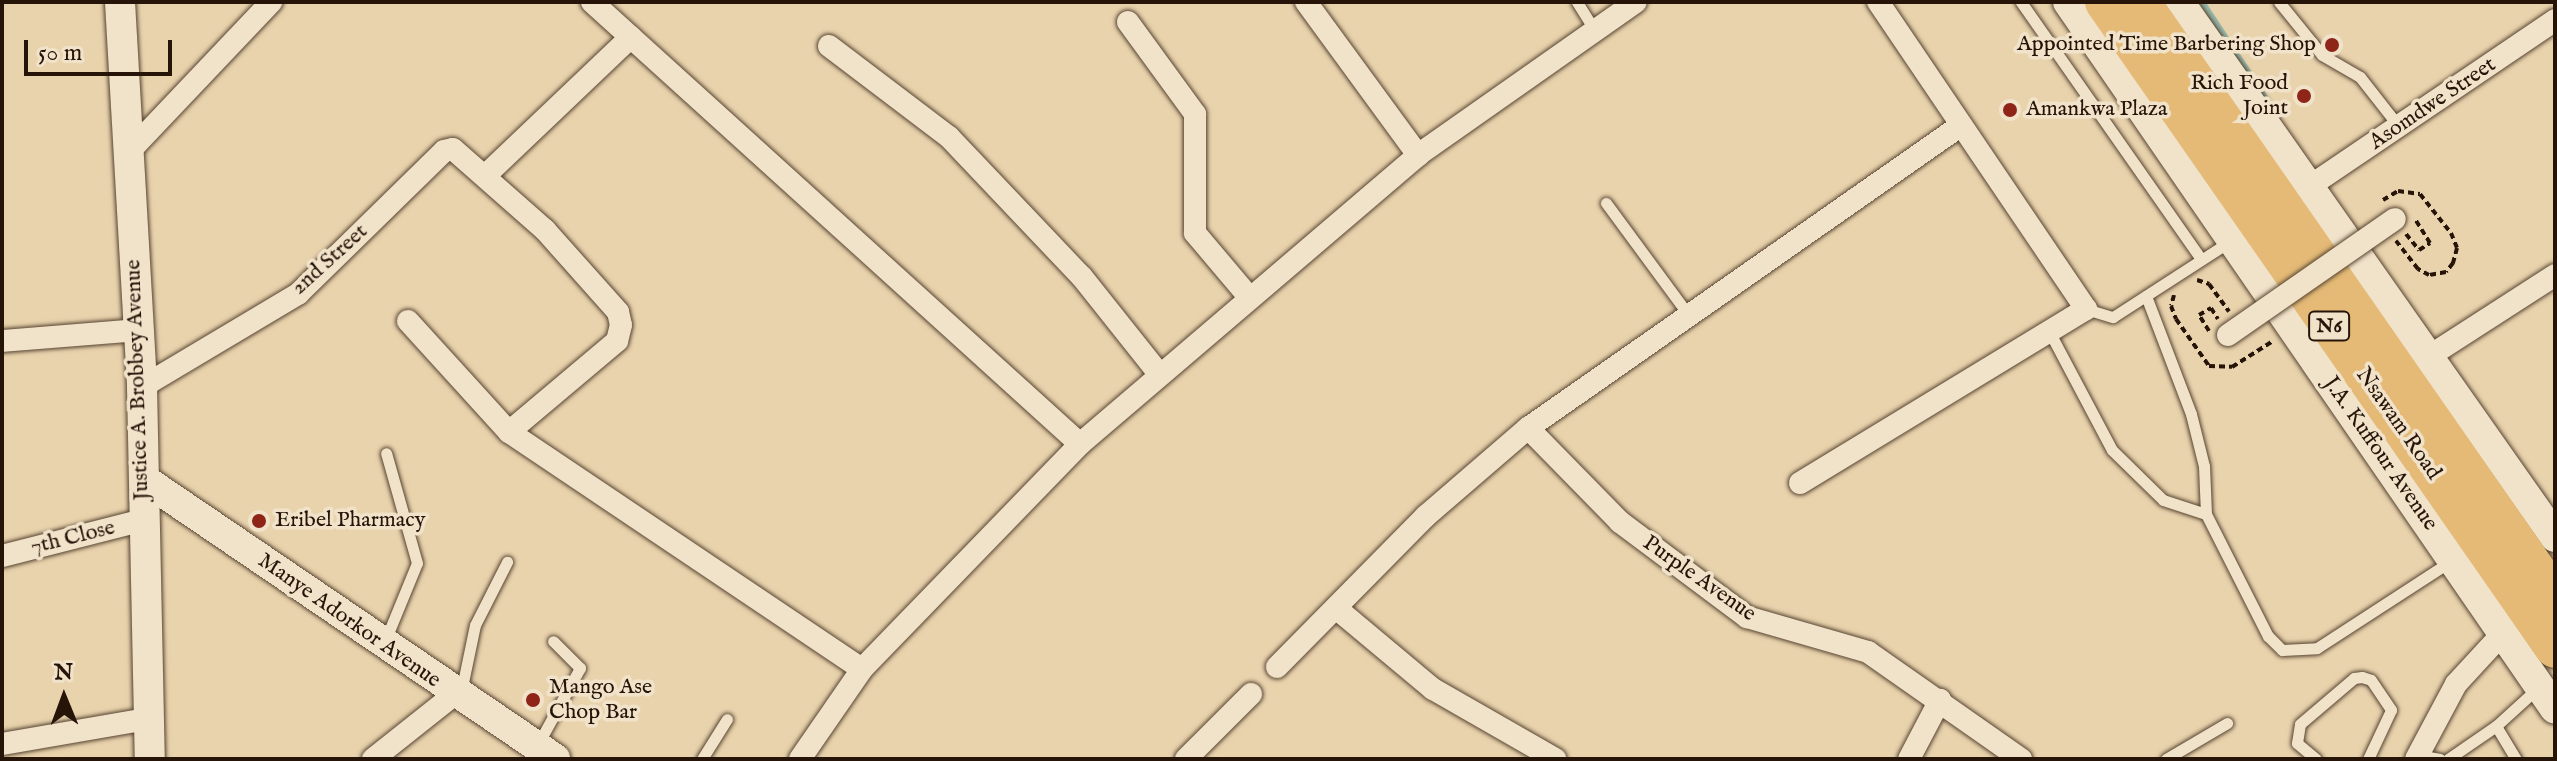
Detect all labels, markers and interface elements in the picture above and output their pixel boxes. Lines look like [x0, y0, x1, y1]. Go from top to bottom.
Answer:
scale bar [28, 24, 176, 74]
place label: Appointed Time Barbering Shop [2017, 32, 2316, 58]
marker: Appointed Time Barbering Shop [2323, 36, 2341, 54]
text: 50 m [38, 38, 82, 69]
street label: Asomdwe Street [2365, 52, 2501, 156]
place label: Rich Food Joint [2190, 70, 2288, 122]
marker: Rich Food Joint [2295, 87, 2313, 105]
place label: Amankwa Plaza [2026, 97, 2167, 123]
marker: Amankwa Plaza [2001, 101, 2019, 119]
street label: 2nd Street [287, 219, 373, 301]
street label: Justice A. Brobbey Avenue [121, 259, 155, 501]
road number: N6 [2307, 310, 2351, 342]
street label: Nsawam Road [2350, 363, 2446, 485]
street label: J.A. Kuffour Avenue [2317, 372, 2443, 536]
place label: Eribel Pharmacy [275, 508, 426, 534]
marker: Eribel Pharmacy [250, 512, 268, 530]
street label: 7th Close [28, 515, 118, 561]
street label: Purple Avenue [1637, 530, 1761, 628]
street label: Manye Adorkor Avenue [253, 548, 445, 694]
north arrow [24, 657, 104, 737]
text: N [54, 659, 73, 687]
place label: Mango Ase Chop Bar [549, 674, 652, 726]
marker: Mango Ase Chop Bar [524, 691, 542, 709]

